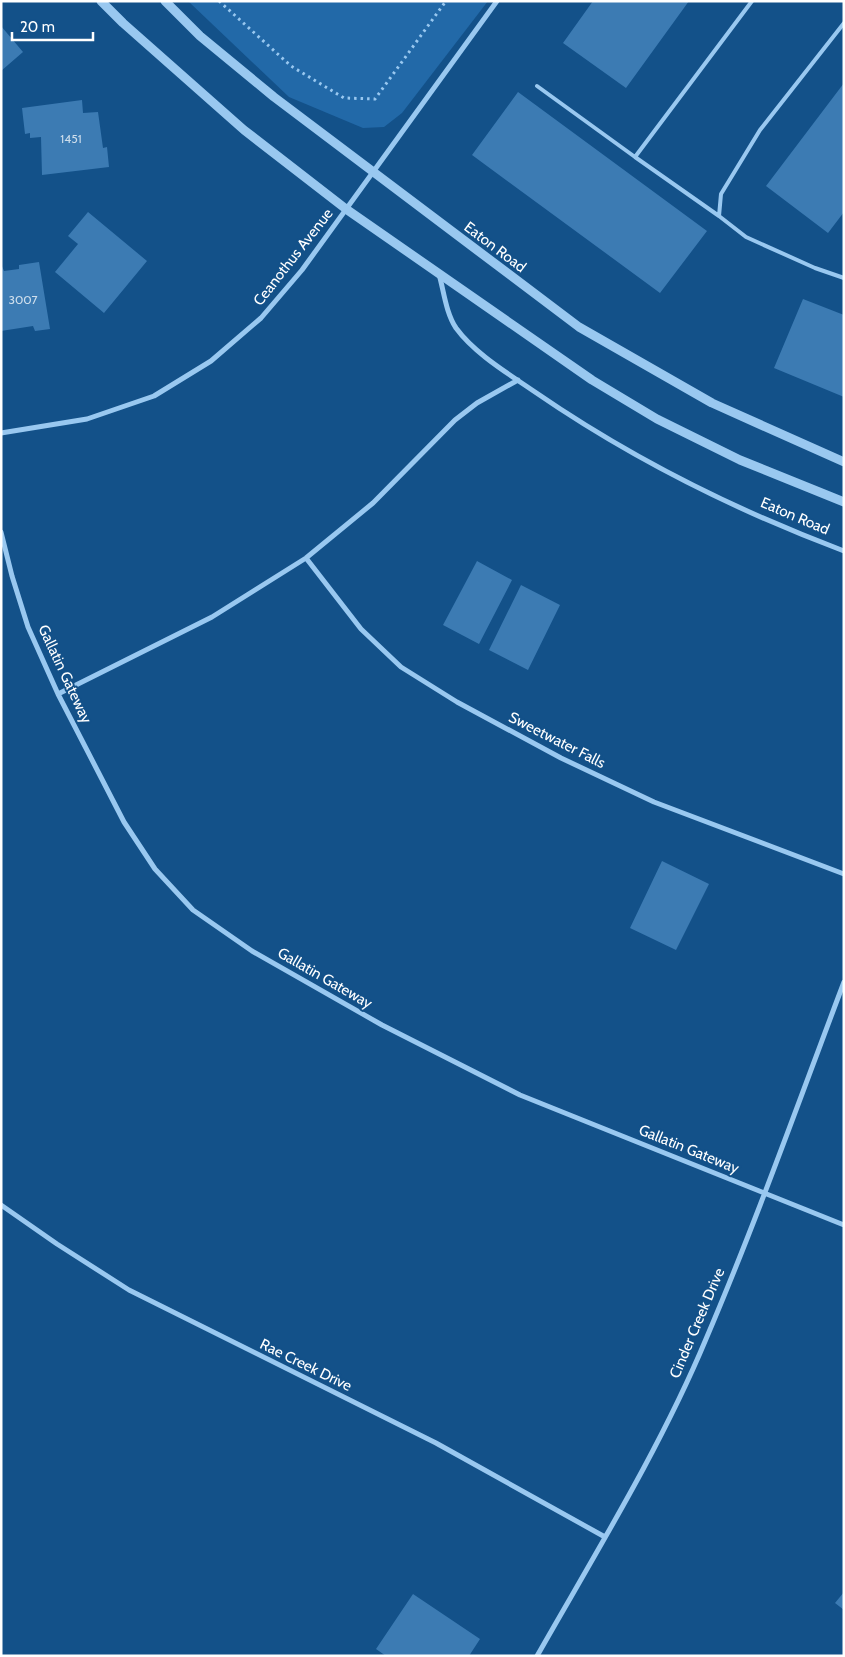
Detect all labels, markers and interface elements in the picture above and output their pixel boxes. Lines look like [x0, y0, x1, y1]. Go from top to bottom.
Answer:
scale bar [12, 10, 94, 42]
text: 20 m [20, 18, 55, 36]
house number: 1451 [60, 131, 82, 146]
street label: Ceanothus Avenue [249, 204, 337, 309]
street label: Eaton Road [460, 218, 530, 276]
house number: 3007 [8, 292, 38, 307]
street label: Eaton Road [758, 493, 832, 539]
street label: Gallatin Gateway [34, 622, 96, 726]
street label: Sweetwater Falls [506, 708, 608, 772]
street label: Gallatin Gateway [274, 944, 376, 1013]
street label: Gallatin Gateway [636, 1121, 742, 1177]
street label: Cinder Creek Drive [666, 1265, 728, 1381]
street label: Rae Creek Drive [257, 1335, 355, 1395]

